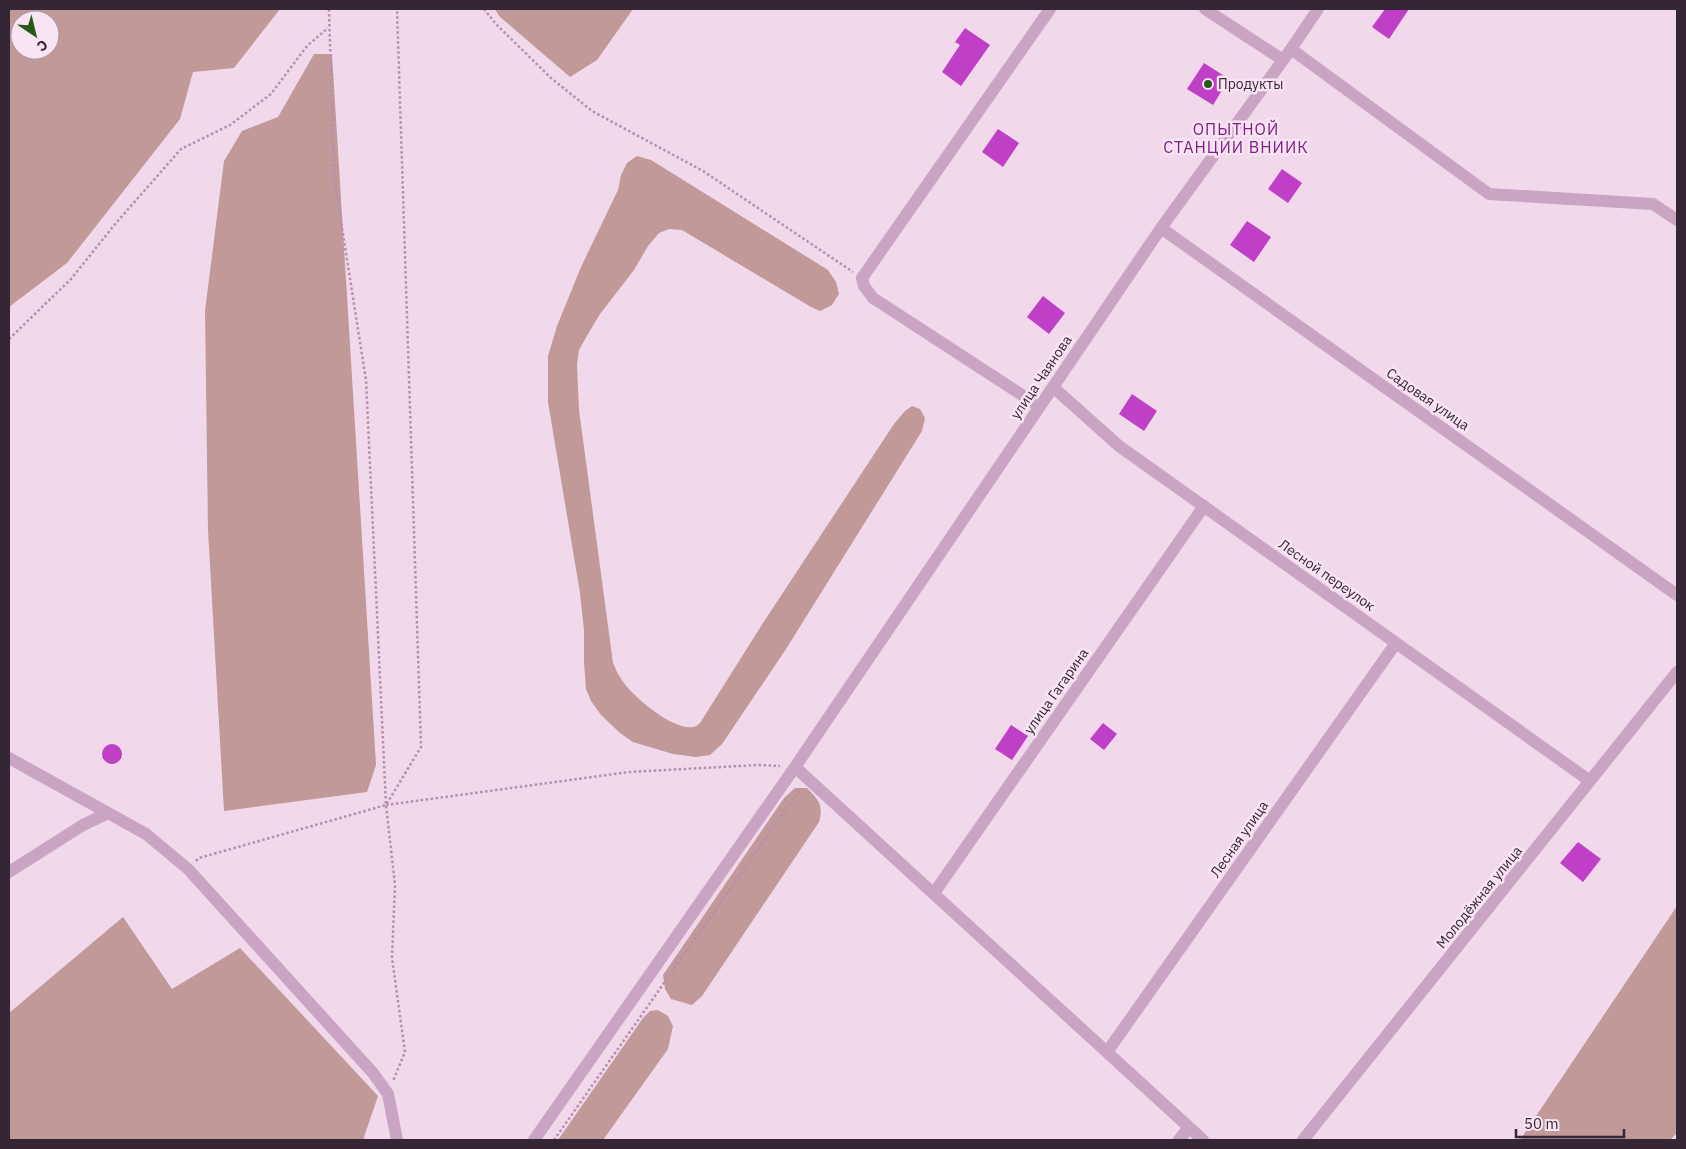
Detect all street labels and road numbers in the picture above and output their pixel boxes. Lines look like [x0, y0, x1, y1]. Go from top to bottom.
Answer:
street label: улица Чаянова [1006, 331, 1076, 422]
street label: Садовая улица [1383, 364, 1474, 435]
street label: Лесной переулок [1275, 535, 1379, 615]
street label: улица Гагарина [1020, 644, 1093, 737]
street label: Лесная улица [1206, 797, 1272, 881]
street label: Молодёжная улица [1432, 842, 1526, 952]

